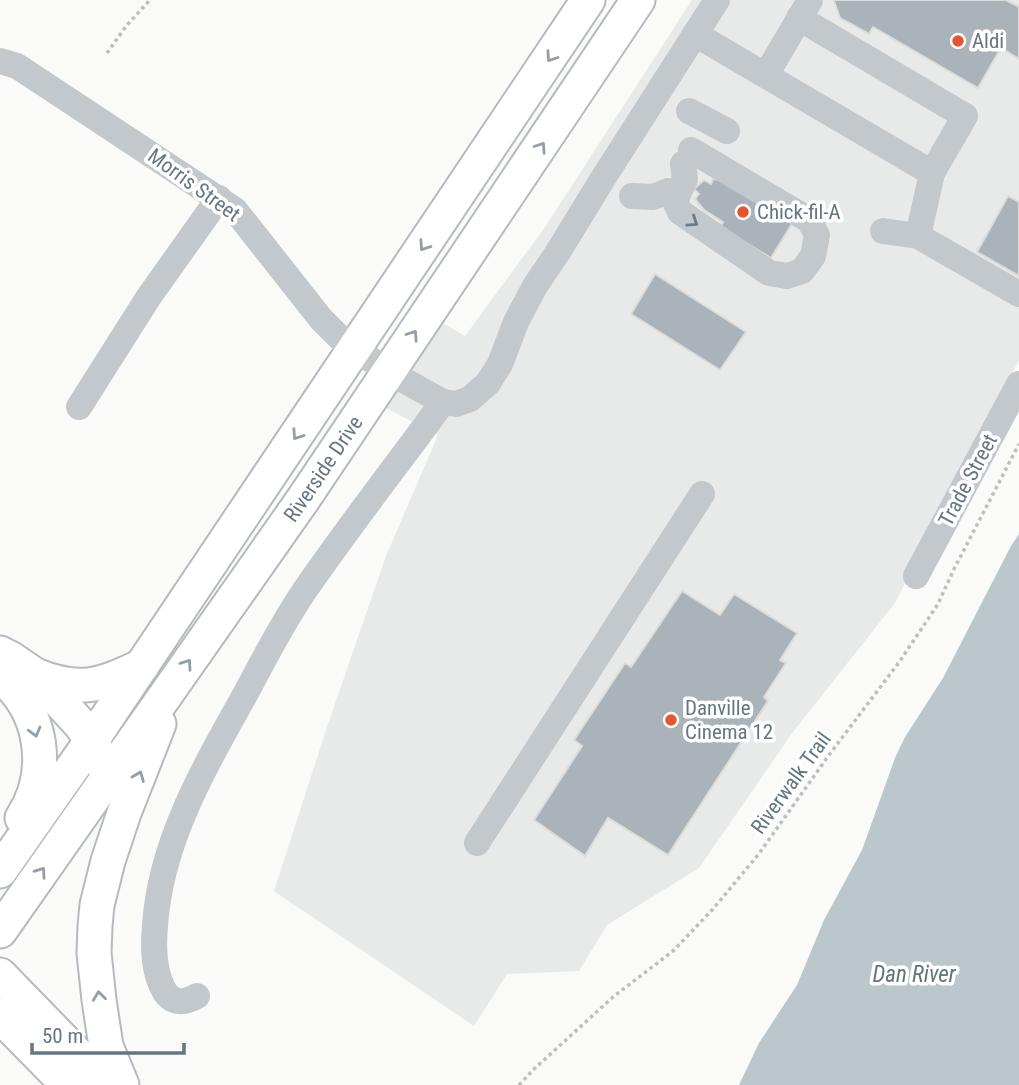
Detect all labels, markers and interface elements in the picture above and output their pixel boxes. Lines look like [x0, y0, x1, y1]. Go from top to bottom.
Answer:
place label: Aldi [972, 29, 1004, 53]
marker: Aldi [950, 33, 966, 49]
one-way arrow [547, 49, 559, 62]
one-way arrow [533, 142, 545, 155]
street label: Morris Street [143, 144, 245, 226]
place label: Chick-fil-A [757, 200, 841, 224]
marker: Chick-fil-A [735, 204, 751, 220]
one-way arrow [686, 214, 699, 227]
one-way arrow [420, 238, 432, 251]
one-way arrow [405, 330, 418, 343]
street label: Riverside Drive [279, 411, 368, 526]
one-way arrow [292, 427, 305, 440]
street label: Trade Street [934, 430, 1002, 530]
one-way arrow [179, 659, 191, 672]
place label: Danville Cinema 12 [685, 696, 773, 744]
marker: Danville Cinema 12 [663, 712, 679, 728]
one-way arrow [27, 726, 42, 738]
street label: Riverwalk Trail [746, 728, 836, 838]
one-way arrow [131, 771, 145, 783]
one-way arrow [33, 867, 45, 880]
water label: Dan River [872, 961, 957, 988]
one-way arrow [91, 990, 106, 1002]
scale bar [32, 1012, 184, 1056]
text: 50 m [42, 1024, 83, 1048]

